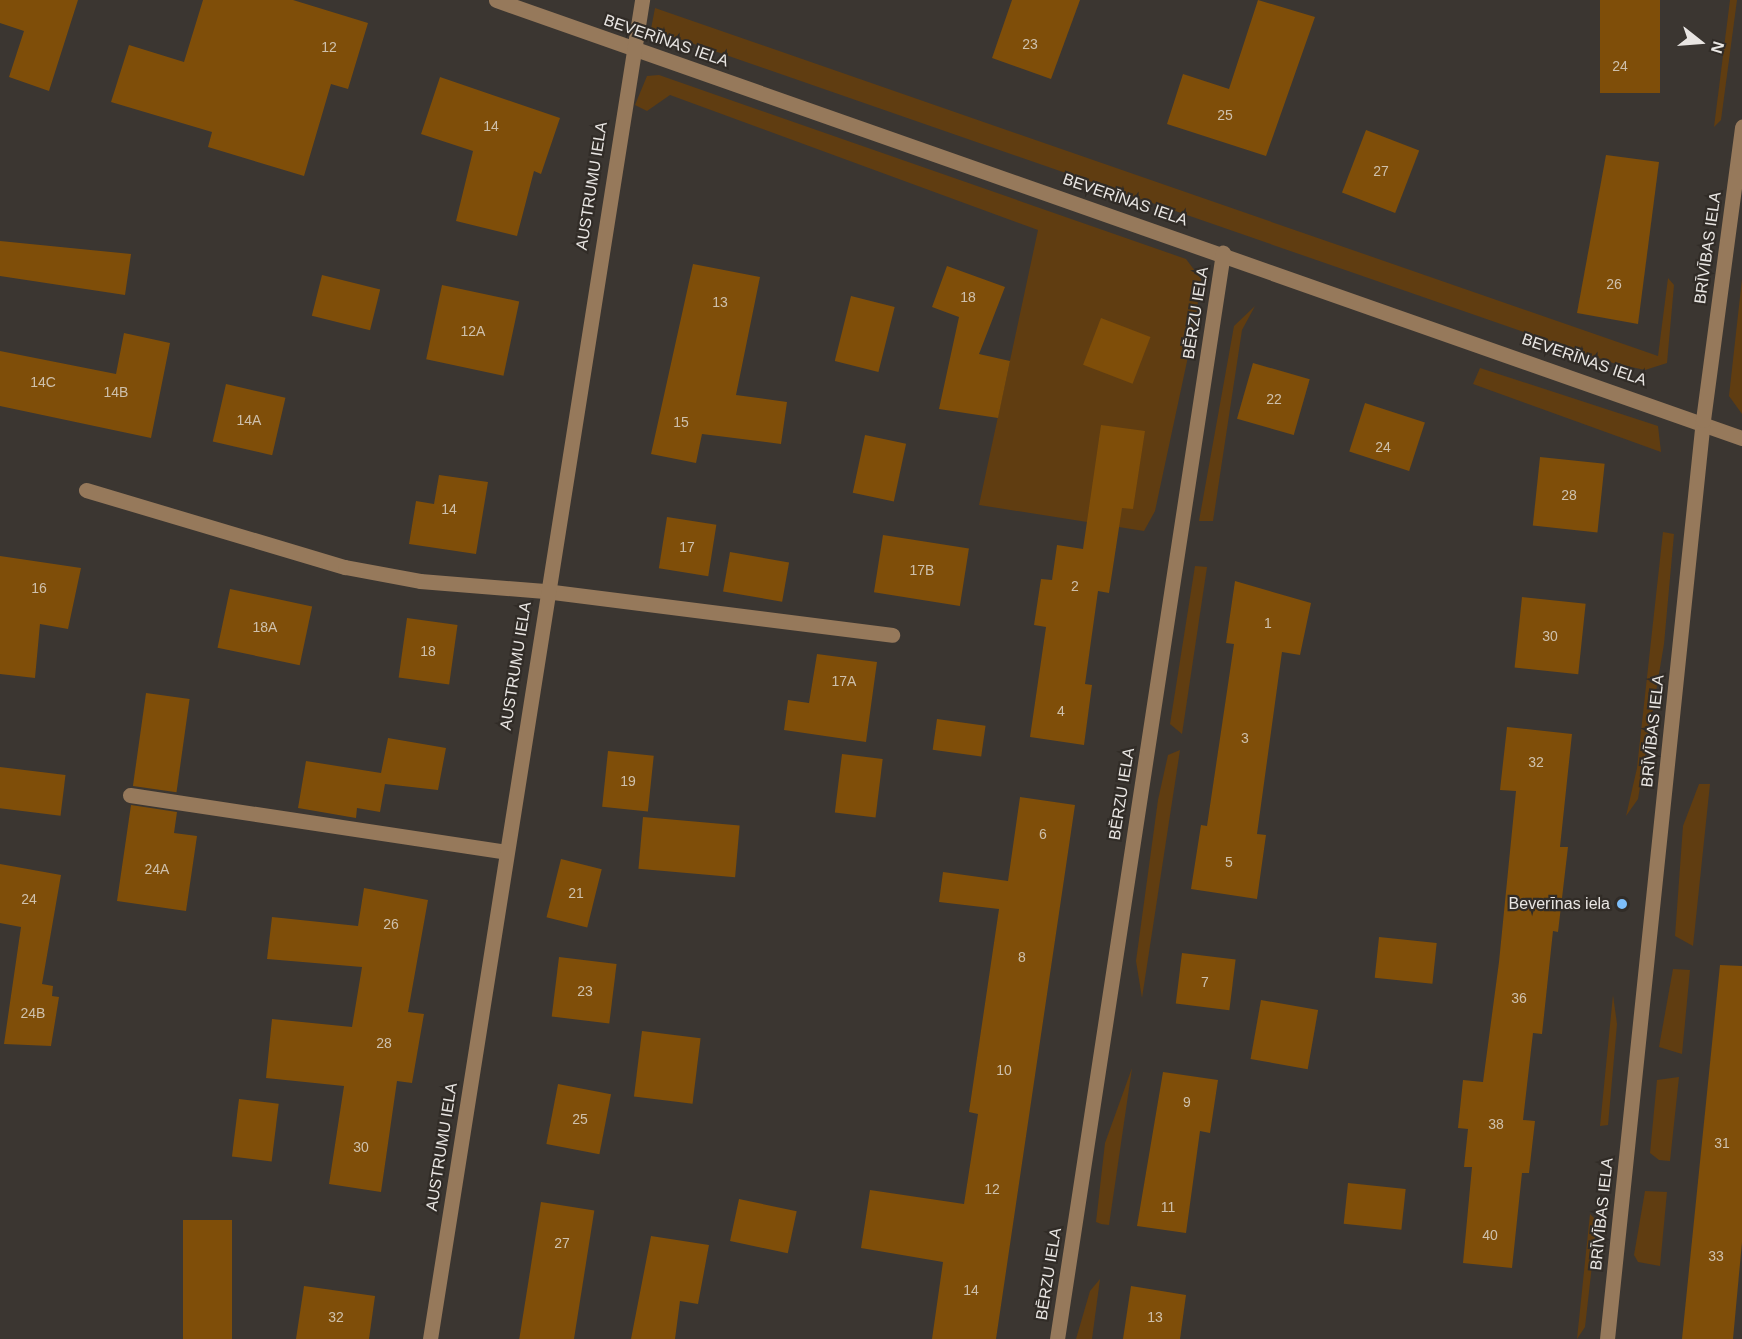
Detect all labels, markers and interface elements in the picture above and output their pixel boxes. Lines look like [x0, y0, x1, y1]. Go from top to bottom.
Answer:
street label: BEVERĪNAS IELA [601, 11, 731, 71]
north arrow [1670, 12, 1730, 72]
house number: 23 [1022, 36, 1038, 52]
house number: 12 [321, 39, 337, 55]
text: N [1708, 39, 1728, 55]
house number: 24 [1612, 58, 1628, 74]
house number: 25 [1217, 107, 1233, 123]
house number: 14 [483, 118, 499, 134]
street label: AUSTRUMU IELA [572, 120, 612, 252]
house number: 27 [1373, 163, 1389, 179]
street label: BEVERĪNAS IELA [1060, 170, 1190, 230]
street label: BRĪVĪBAS IELA [1691, 191, 1725, 305]
street label: BĒRZU IELA [1179, 265, 1213, 361]
house number: 26 [1606, 276, 1622, 292]
house number: 18 [960, 289, 976, 305]
house number: 13 [712, 294, 728, 310]
house number: 12A [461, 323, 485, 339]
street label: BEVERĪNAS IELA [1519, 330, 1649, 390]
house number: 14C [30, 374, 56, 390]
house number: 14B [104, 384, 128, 400]
house number: 22 [1266, 391, 1282, 407]
house number: 14A [237, 412, 261, 428]
house number: 15 [673, 414, 689, 430]
house number: 24 [1375, 439, 1391, 455]
house number: 28 [1561, 487, 1577, 503]
house number: 14 [441, 501, 457, 517]
house number: 17 [679, 539, 695, 555]
house number: 17B [910, 562, 934, 578]
house number: 2 [1071, 578, 1079, 594]
house number: 16 [31, 580, 47, 596]
street label: AUSTRUMU IELA [496, 600, 536, 732]
house number: 1 [1264, 615, 1272, 631]
house number: 18A [253, 619, 277, 635]
house number: 30 [1542, 628, 1558, 644]
house number: 18 [420, 643, 436, 659]
house number: 17A [832, 673, 856, 689]
street label: BRĪVĪBAS IELA [1638, 674, 1668, 788]
house number: 4 [1057, 703, 1065, 719]
house number: 3 [1241, 730, 1249, 746]
street label: BĒRZU IELA [1105, 746, 1139, 842]
house number: 32 [1528, 754, 1544, 770]
house number: 19 [620, 773, 636, 789]
house number: 6 [1039, 826, 1047, 842]
house number: 5 [1225, 854, 1233, 870]
house number: 24A [145, 861, 169, 877]
house number: 21 [568, 885, 584, 901]
house number: 24 [21, 891, 37, 907]
place label: Beverīnas iela [1509, 894, 1610, 914]
marker: Beverīnas iela [1615, 897, 1629, 911]
house number: 26 [383, 916, 399, 932]
house number: 8 [1018, 949, 1026, 965]
house number: 7 [1201, 974, 1209, 990]
house number: 23 [577, 983, 593, 999]
house number: 36 [1511, 990, 1527, 1006]
house number: 24B [21, 1005, 45, 1021]
house number: 28 [376, 1035, 392, 1051]
house number: 10 [996, 1062, 1012, 1078]
street label: AUSTRUMU IELA [422, 1081, 462, 1213]
house number: 9 [1183, 1094, 1191, 1110]
house number: 25 [572, 1111, 588, 1127]
house number: 38 [1488, 1116, 1504, 1132]
house number: 31 [1714, 1135, 1730, 1151]
house number: 30 [353, 1139, 369, 1155]
street label: BRĪVĪBAS IELA [1587, 1157, 1617, 1271]
house number: 12 [984, 1181, 1000, 1197]
house number: 11 [1161, 1199, 1175, 1215]
street label: BĒRZU IELA [1032, 1226, 1066, 1322]
house number: 40 [1482, 1227, 1498, 1243]
house number: 27 [554, 1235, 570, 1251]
house number: 33 [1708, 1248, 1724, 1264]
house number: 14 [963, 1282, 979, 1298]
house number: 32 [328, 1309, 344, 1325]
house number: 13 [1147, 1309, 1163, 1325]

